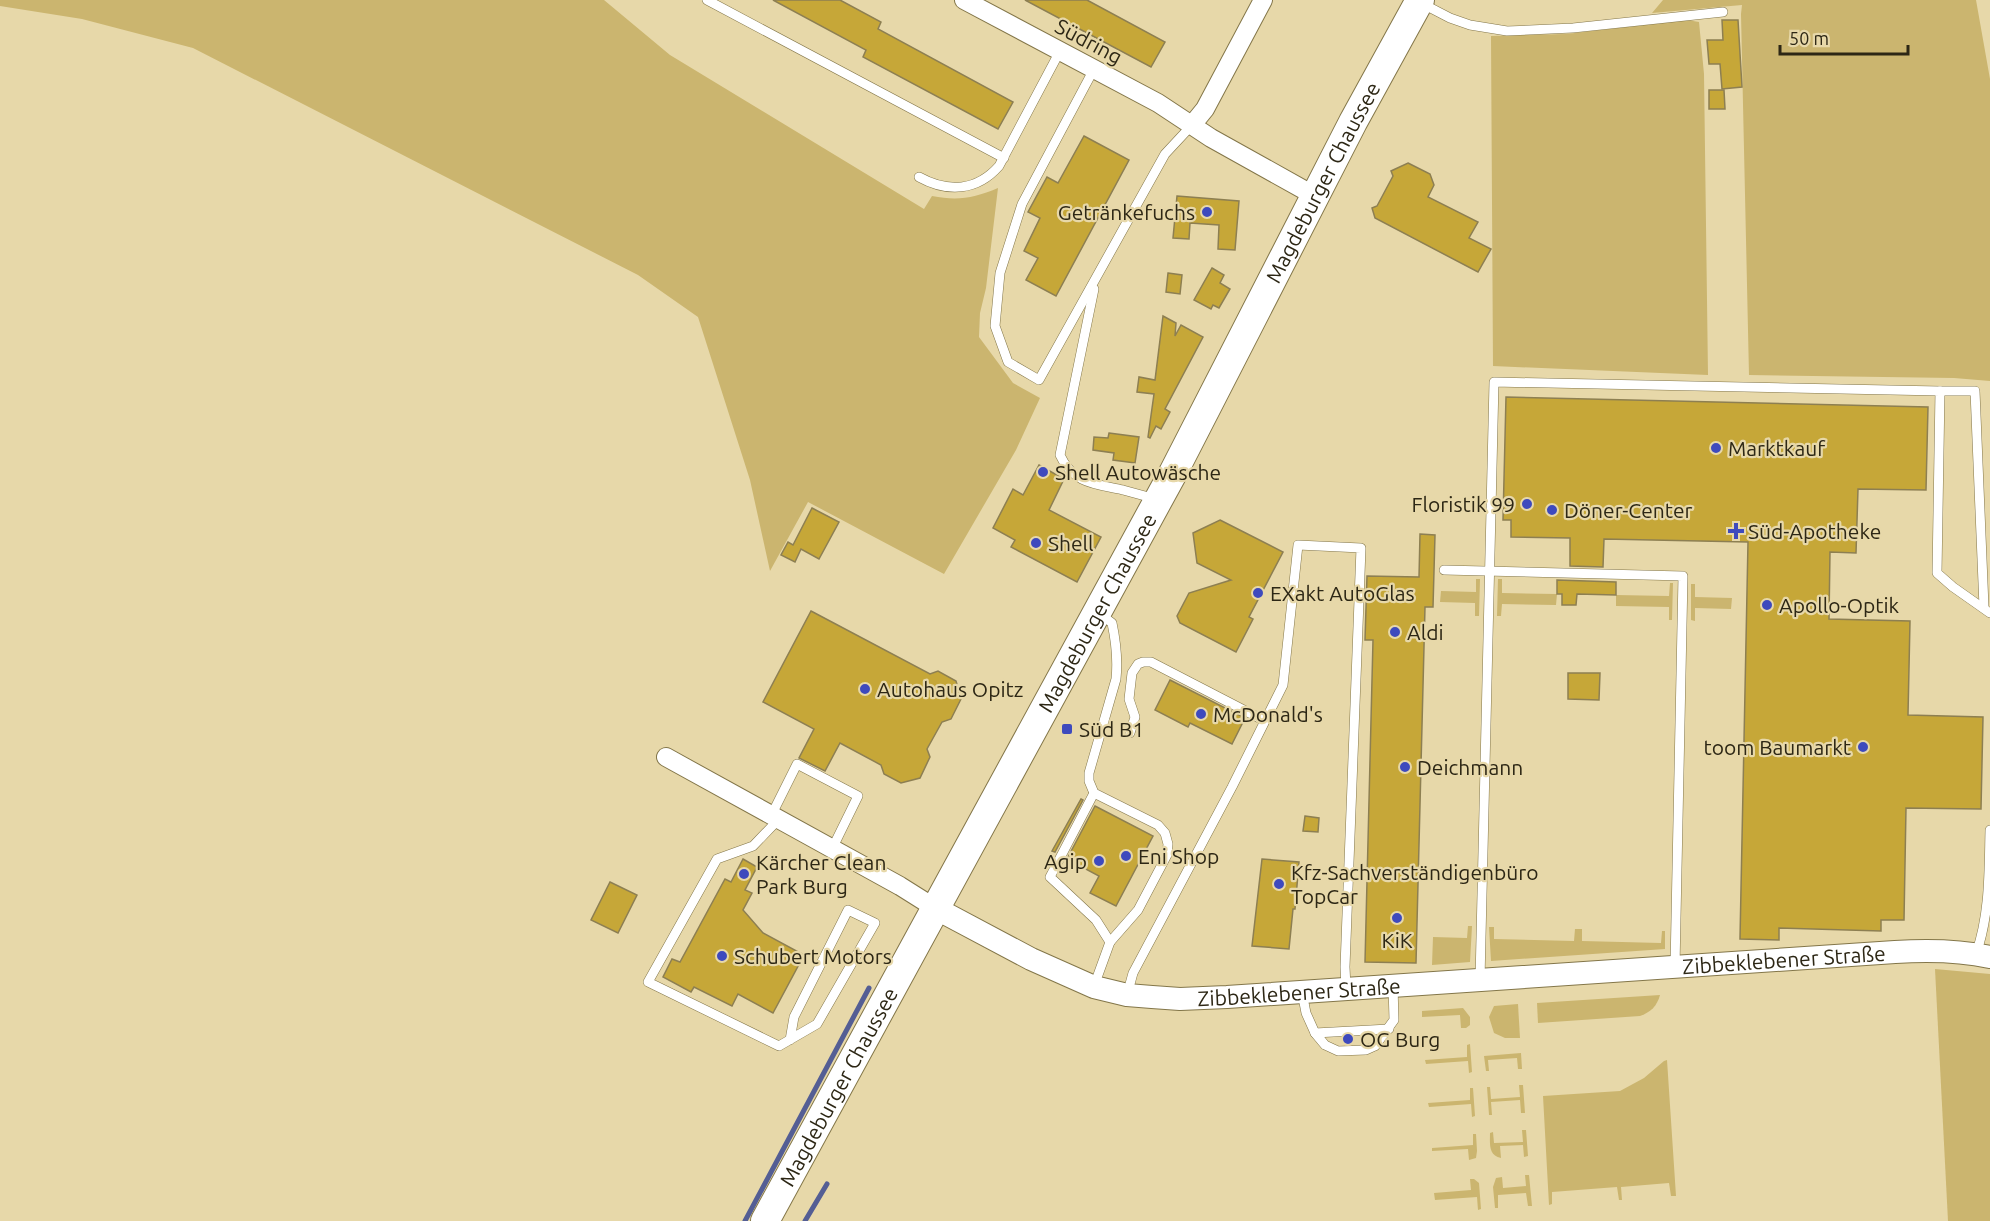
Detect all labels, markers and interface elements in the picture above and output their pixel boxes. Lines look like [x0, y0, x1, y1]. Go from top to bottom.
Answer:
street label: Südring [1051, 13, 1127, 69]
scale bar [1780, 18, 1908, 56]
text: 50 m [1789, 28, 1829, 48]
street label: Magdeburger Chaussee [1261, 78, 1385, 287]
place label: Getränkefuchs [1058, 200, 1195, 224]
marker: Getränkefuchs [1200, 205, 1214, 219]
place label: Marktkauf [1728, 436, 1826, 460]
marker: Marktkauf [1709, 441, 1723, 455]
place label: Shell Autowäsche [1055, 460, 1221, 484]
marker: Shell Autowäsche [1036, 465, 1050, 479]
place label: Floristik 99 [1412, 492, 1515, 516]
marker: Floristik 99 [1520, 497, 1534, 511]
place label: Döner-Center [1564, 498, 1693, 522]
marker: Döner-Center [1545, 503, 1559, 517]
street label: Magdeburger Chaussee [1033, 509, 1161, 716]
place label: Süd-Apotheke [1748, 519, 1881, 543]
marker: Süd-Apotheke [1729, 524, 1743, 538]
place label: Shell [1048, 531, 1094, 555]
marker: Shell [1029, 536, 1043, 550]
place label: EXakt AutoGlas [1270, 581, 1415, 605]
marker: EXakt AutoGlas [1251, 586, 1265, 600]
place label: Apollo-Optik [1779, 593, 1900, 617]
marker: Apollo-Optik [1760, 598, 1774, 612]
place label: Aldi [1407, 620, 1444, 644]
marker: Aldi [1388, 625, 1402, 639]
place label: Autohaus Opitz [877, 677, 1023, 701]
marker: Autohaus Opitz [858, 682, 872, 696]
place label: McDonald's [1213, 702, 1323, 726]
marker: McDonald's [1194, 707, 1208, 721]
place label: Süd B1 [1079, 717, 1144, 741]
marker: Süd B1 [1060, 722, 1074, 736]
place label: toom Baumarkt [1703, 735, 1851, 759]
marker: toom Baumarkt [1856, 740, 1870, 754]
place label: Deichmann [1417, 755, 1523, 779]
marker: Deichmann [1398, 760, 1412, 774]
place label: Eni Shop [1138, 844, 1219, 868]
place label: Agip [1044, 849, 1087, 873]
marker: Eni Shop [1119, 849, 1133, 863]
place label: Kärcher Clean Park Burg [756, 850, 886, 898]
marker: Agip [1092, 854, 1106, 868]
place label: Kfz-Sachverständigenbüro TopCar [1291, 860, 1538, 908]
marker: Kärcher Clean Park Burg [737, 867, 751, 881]
marker: Kfz-Sachverständigenbüro TopCar [1272, 877, 1286, 891]
marker: KiK [1390, 911, 1404, 925]
place label: KiK [1381, 928, 1413, 952]
street label: Zibbeklebener Straße [1682, 941, 1886, 978]
place label: Schubert Motors [734, 944, 892, 968]
marker: Schubert Motors [715, 949, 729, 963]
street label: Zibbeklebener Straße [1197, 973, 1401, 1010]
street label: Magdeburger Chaussee [774, 983, 902, 1190]
place label: OG Burg [1360, 1027, 1440, 1051]
marker: OG Burg [1341, 1032, 1355, 1046]

